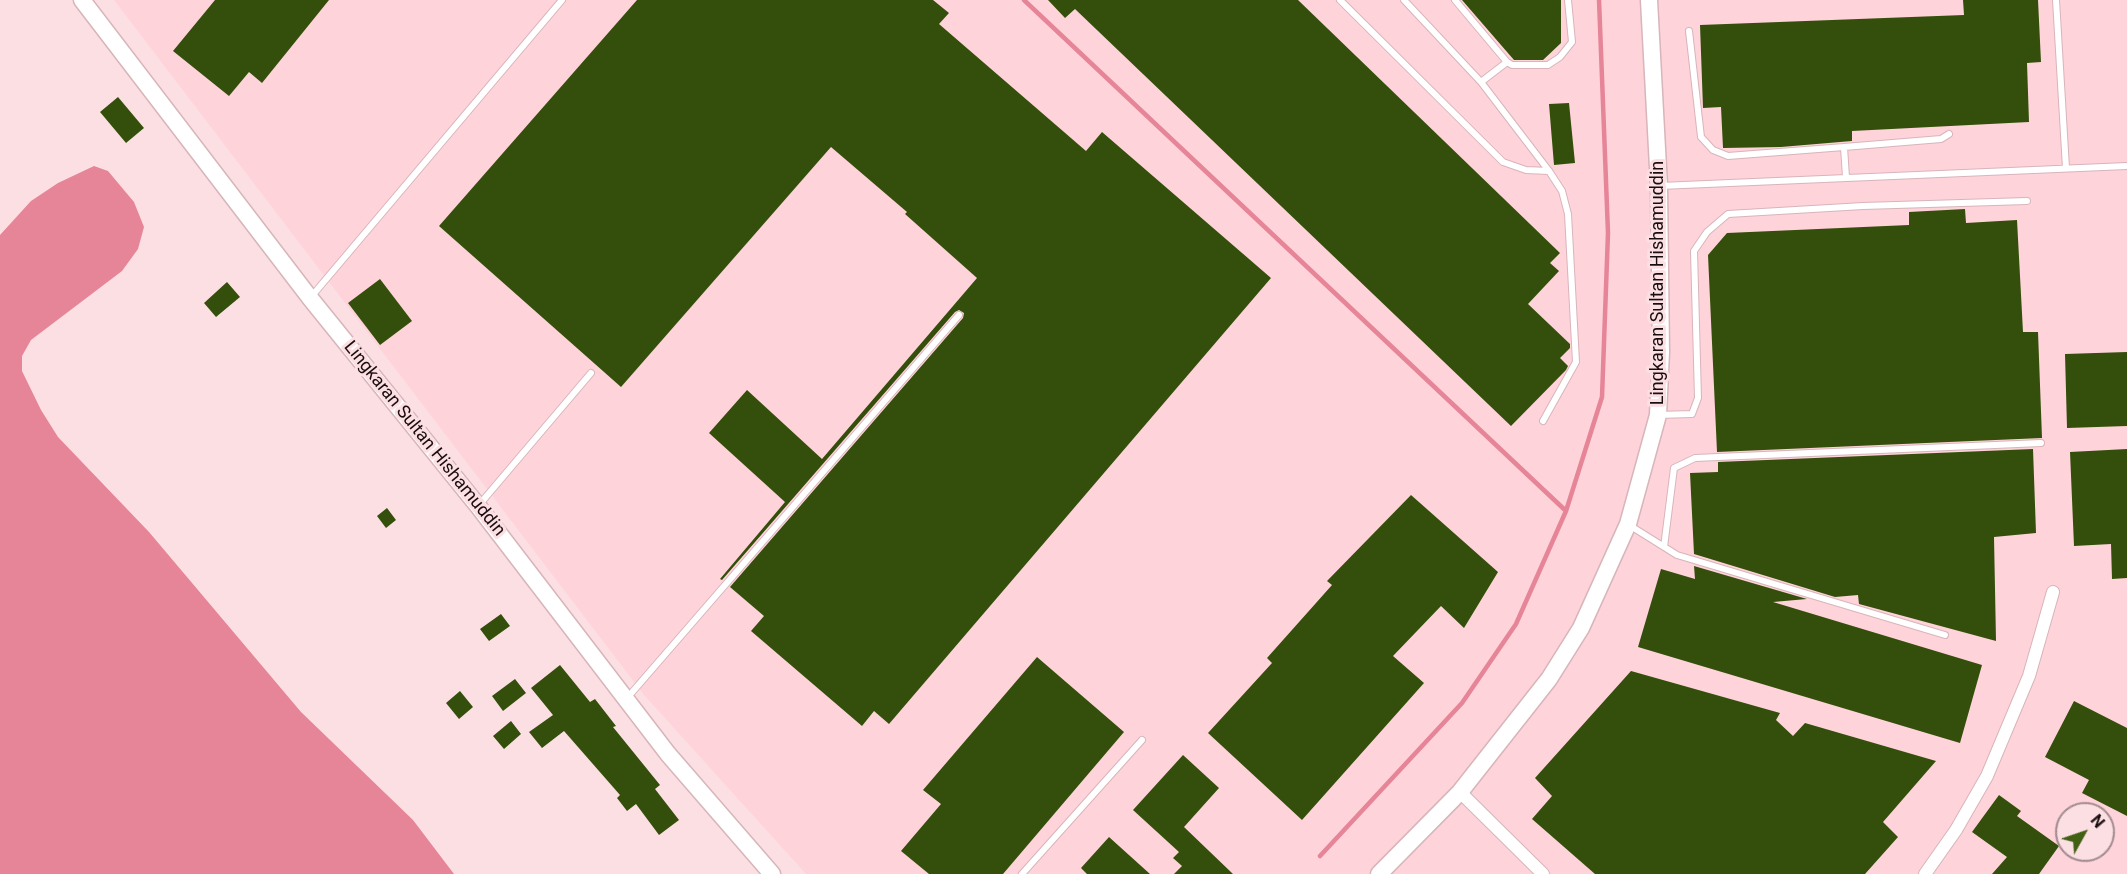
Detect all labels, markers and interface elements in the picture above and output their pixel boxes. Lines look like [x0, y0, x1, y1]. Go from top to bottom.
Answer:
street label: Lingkaran Sultan Hishamuddin [1647, 161, 1669, 405]
street label: Lingkaran Sultan Hishamuddin [339, 337, 509, 541]
north arrow [2055, 802, 2115, 862]
text: N [2087, 811, 2109, 832]

